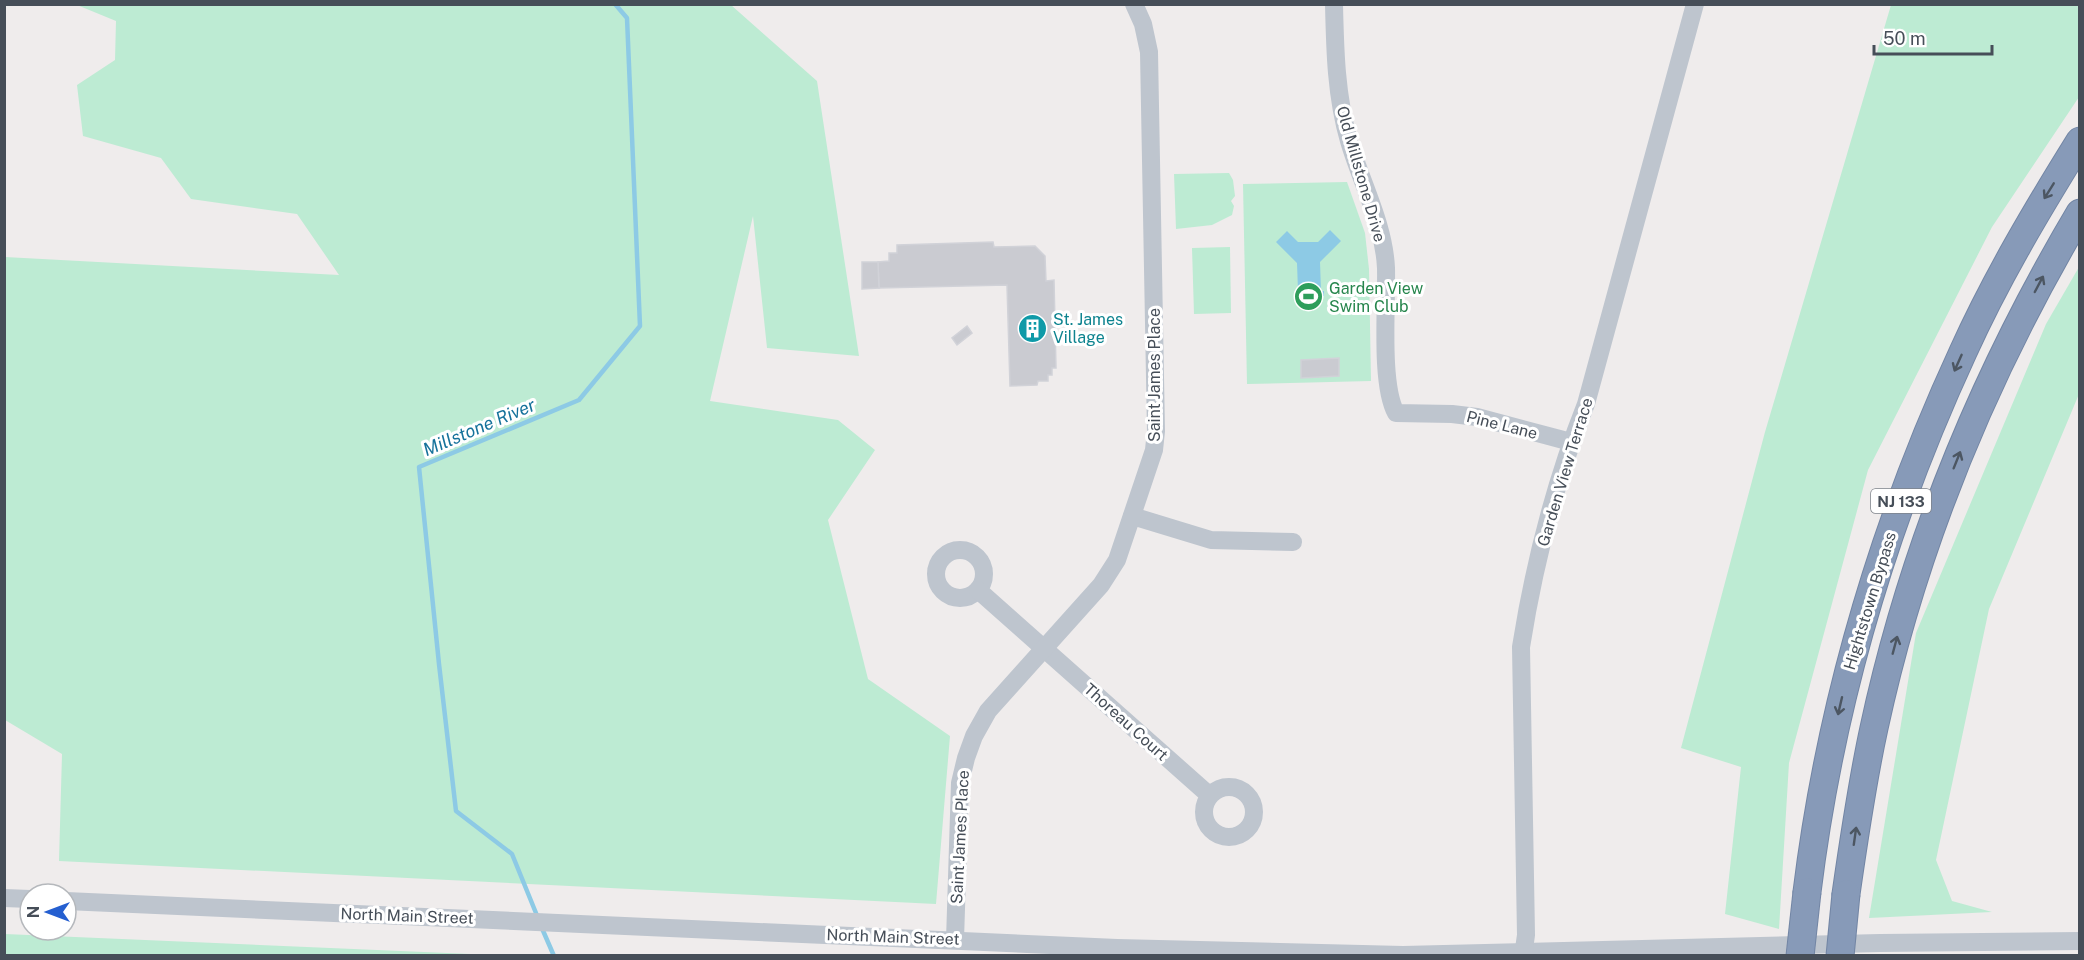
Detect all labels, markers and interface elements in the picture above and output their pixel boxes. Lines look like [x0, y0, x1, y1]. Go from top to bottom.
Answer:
scale bar [1874, 18, 1992, 56]
text: 50 m [1883, 28, 1926, 49]
street label: Old Millstone Drive [1333, 104, 1389, 244]
one-way arrow [2042, 182, 2054, 199]
one-way arrow [2033, 276, 2045, 293]
place label: Garden View Swim Club [1329, 279, 1424, 316]
sports icon: Garden View Swim Club [1292, 281, 1324, 313]
street label: Saint James Place [1145, 308, 1164, 442]
place label: St. James Village [1053, 310, 1123, 347]
building icon: St. James Village [1016, 312, 1048, 344]
one-way arrow [1951, 354, 1963, 372]
water label: Millstone River [420, 394, 539, 460]
street label: Garden View Terrace [1533, 395, 1597, 549]
street label: Pine Lane [1465, 407, 1539, 443]
one-way arrow [1952, 452, 1963, 470]
road number: NJ 133 [1871, 489, 1931, 513]
street label: Hightstown Bypass [1840, 530, 1900, 672]
one-way arrow [1889, 636, 1901, 655]
street label: Thoreau Court [1080, 679, 1172, 765]
one-way arrow [1834, 696, 1845, 715]
street label: Saint James Place [947, 770, 973, 904]
one-way arrow [1849, 826, 1860, 846]
north arrow [18, 882, 78, 942]
street label: North Main Street [340, 904, 474, 928]
text: N [24, 906, 43, 918]
street label: North Main Street [826, 925, 960, 949]

